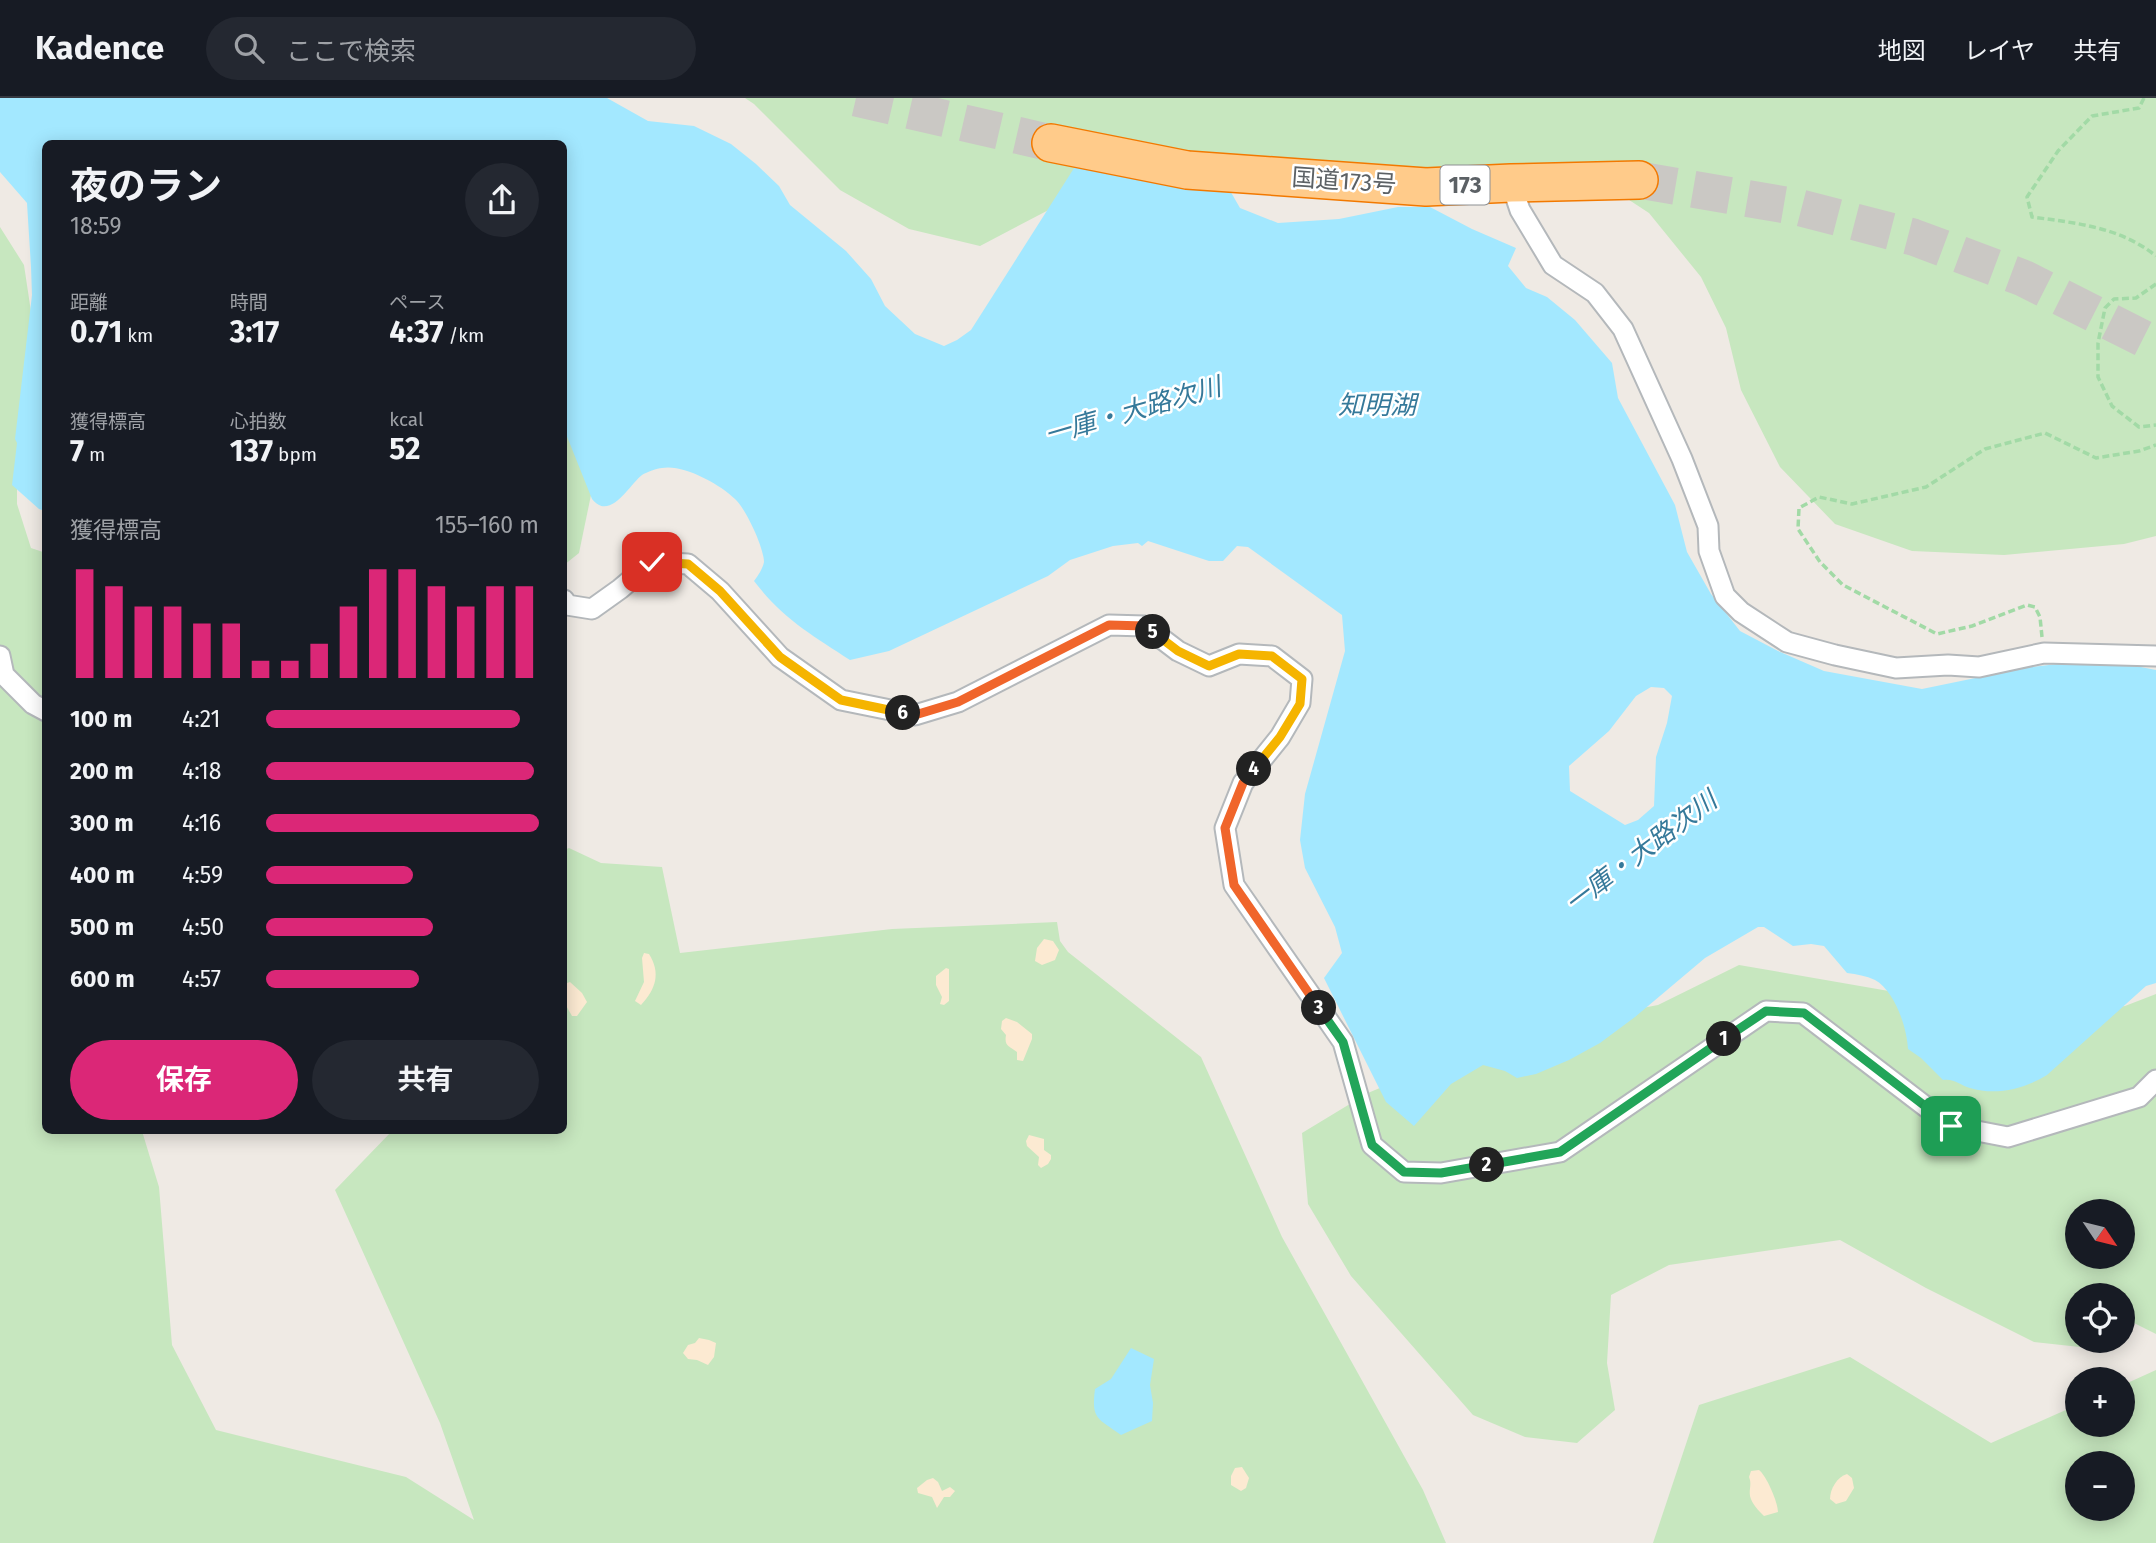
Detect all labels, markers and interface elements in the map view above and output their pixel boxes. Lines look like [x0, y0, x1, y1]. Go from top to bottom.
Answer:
search box [206, 17, 696, 80]
text: Kadence [35, 28, 164, 68]
icon: search [230, 29, 268, 67]
text: ここで検索 [286, 36, 416, 67]
text: 地図 [1878, 37, 1926, 65]
text: レイヤ [1964, 37, 2035, 65]
text: 共有 [2073, 37, 2121, 65]
text: 夜のラン [70, 163, 222, 209]
button: share [465, 163, 539, 237]
street label: 国道173号 [1291, 163, 1397, 199]
road number: 173 [1440, 166, 1490, 204]
text: 18:59 [70, 212, 122, 240]
text: 距離 [70, 291, 108, 314]
text: 時間 [230, 291, 268, 314]
text: ペース [389, 291, 445, 314]
text: 0.71 [70, 314, 122, 350]
text: 3:17 [230, 314, 279, 350]
text: 4:37 [389, 314, 443, 350]
text: km [122, 324, 153, 347]
text: /km [443, 324, 484, 347]
water label: 一庫・大路次川 [1041, 370, 1228, 451]
water label: 知明湖 [1338, 390, 1420, 421]
text: kcal [389, 408, 424, 431]
text: 獲得標高 [70, 410, 146, 433]
text: 心拍数 [230, 410, 287, 433]
text: 52 [389, 431, 421, 467]
text: 7 [70, 433, 84, 469]
text: 137 [230, 433, 273, 469]
text: m [84, 443, 105, 466]
text: bpm [273, 443, 317, 466]
text: 155–160 m [435, 511, 539, 539]
text: 獲得標高 [70, 516, 162, 544]
pin [622, 532, 682, 592]
icon: check [633, 543, 671, 581]
pin: 5 [1136, 614, 1170, 650]
text: 5 [1147, 620, 1158, 643]
pin: 6 [886, 696, 920, 730]
text: 6 [897, 701, 908, 724]
text: 100 m [70, 705, 132, 733]
text: 4:21 [182, 705, 221, 733]
pin: 4 [1236, 752, 1272, 786]
text: 200 m [70, 757, 134, 785]
text: 4:18 [182, 757, 221, 785]
text: 4 [1248, 757, 1259, 780]
water label: 一庫・大路次川 [1559, 783, 1725, 919]
text: 300 m [70, 809, 134, 837]
text: 4:16 [182, 809, 221, 837]
text: 400 m [70, 861, 135, 889]
text: 4:59 [182, 861, 223, 889]
text: 500 m [70, 913, 134, 941]
text: 4:50 [182, 913, 224, 941]
text: 600 m [70, 965, 135, 993]
text: 4:57 [182, 965, 221, 993]
pin: 3 [1302, 990, 1336, 1026]
text: 3 [1314, 996, 1323, 1019]
pin: 1 [1706, 1021, 1742, 1056]
text: 1 [1719, 1027, 1728, 1050]
button: 保存 [70, 1040, 298, 1120]
button: 共有 [312, 1040, 539, 1120]
pin [1921, 1096, 1981, 1156]
icon: arrive [1932, 1107, 1970, 1145]
pin: 2 [1470, 1148, 1504, 1182]
text: 2 [1482, 1153, 1491, 1176]
north arrow [2065, 1199, 2135, 1269]
map controls [2065, 1199, 2135, 1521]
button: locate [2065, 1283, 2135, 1353]
button: + [2065, 1367, 2135, 1437]
button: − [2065, 1451, 2135, 1521]

